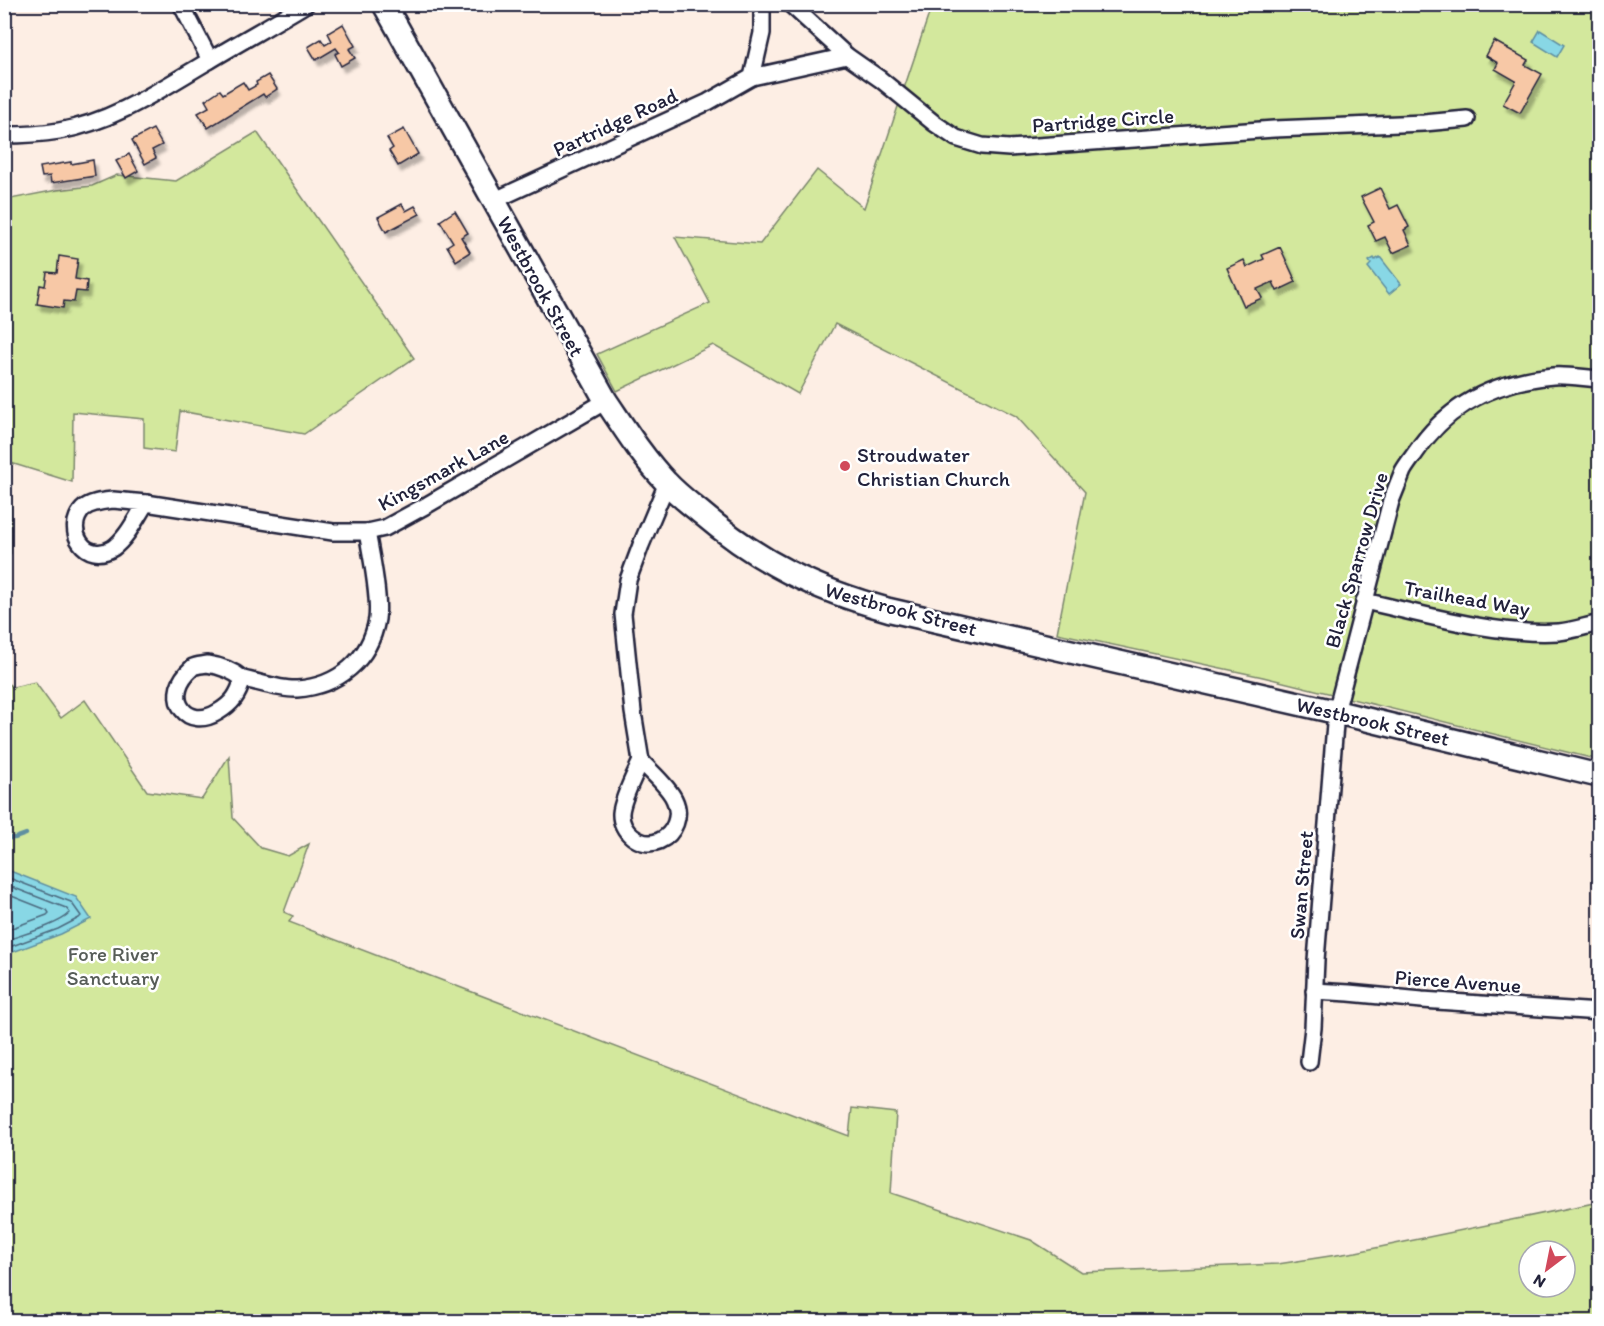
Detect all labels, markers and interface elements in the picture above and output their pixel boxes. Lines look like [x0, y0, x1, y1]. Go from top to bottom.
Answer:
street label: Partridge Road [549, 82, 682, 162]
street label: Partridge Circle [1031, 103, 1175, 137]
street label: Westbrook Street [492, 212, 590, 361]
street label: Kingsmark Lane [373, 424, 513, 516]
place label: Stroudwater Christian Church [857, 442, 1010, 491]
marker: Stroudwater Christian Church [838, 459, 852, 473]
street label: Black Sparrow Drive [1319, 469, 1393, 651]
street label: Trailhead Way [1402, 575, 1532, 621]
street label: Westbrook Street [822, 577, 980, 641]
street label: Westbrook Street [1294, 691, 1452, 751]
street label: Swan Street [1284, 830, 1318, 940]
park label: Fore River Sanctuary [67, 941, 159, 990]
street label: Pierce Avenue [1394, 964, 1522, 998]
north arrow [1517, 1239, 1577, 1299]
text: N [1530, 1270, 1549, 1292]

